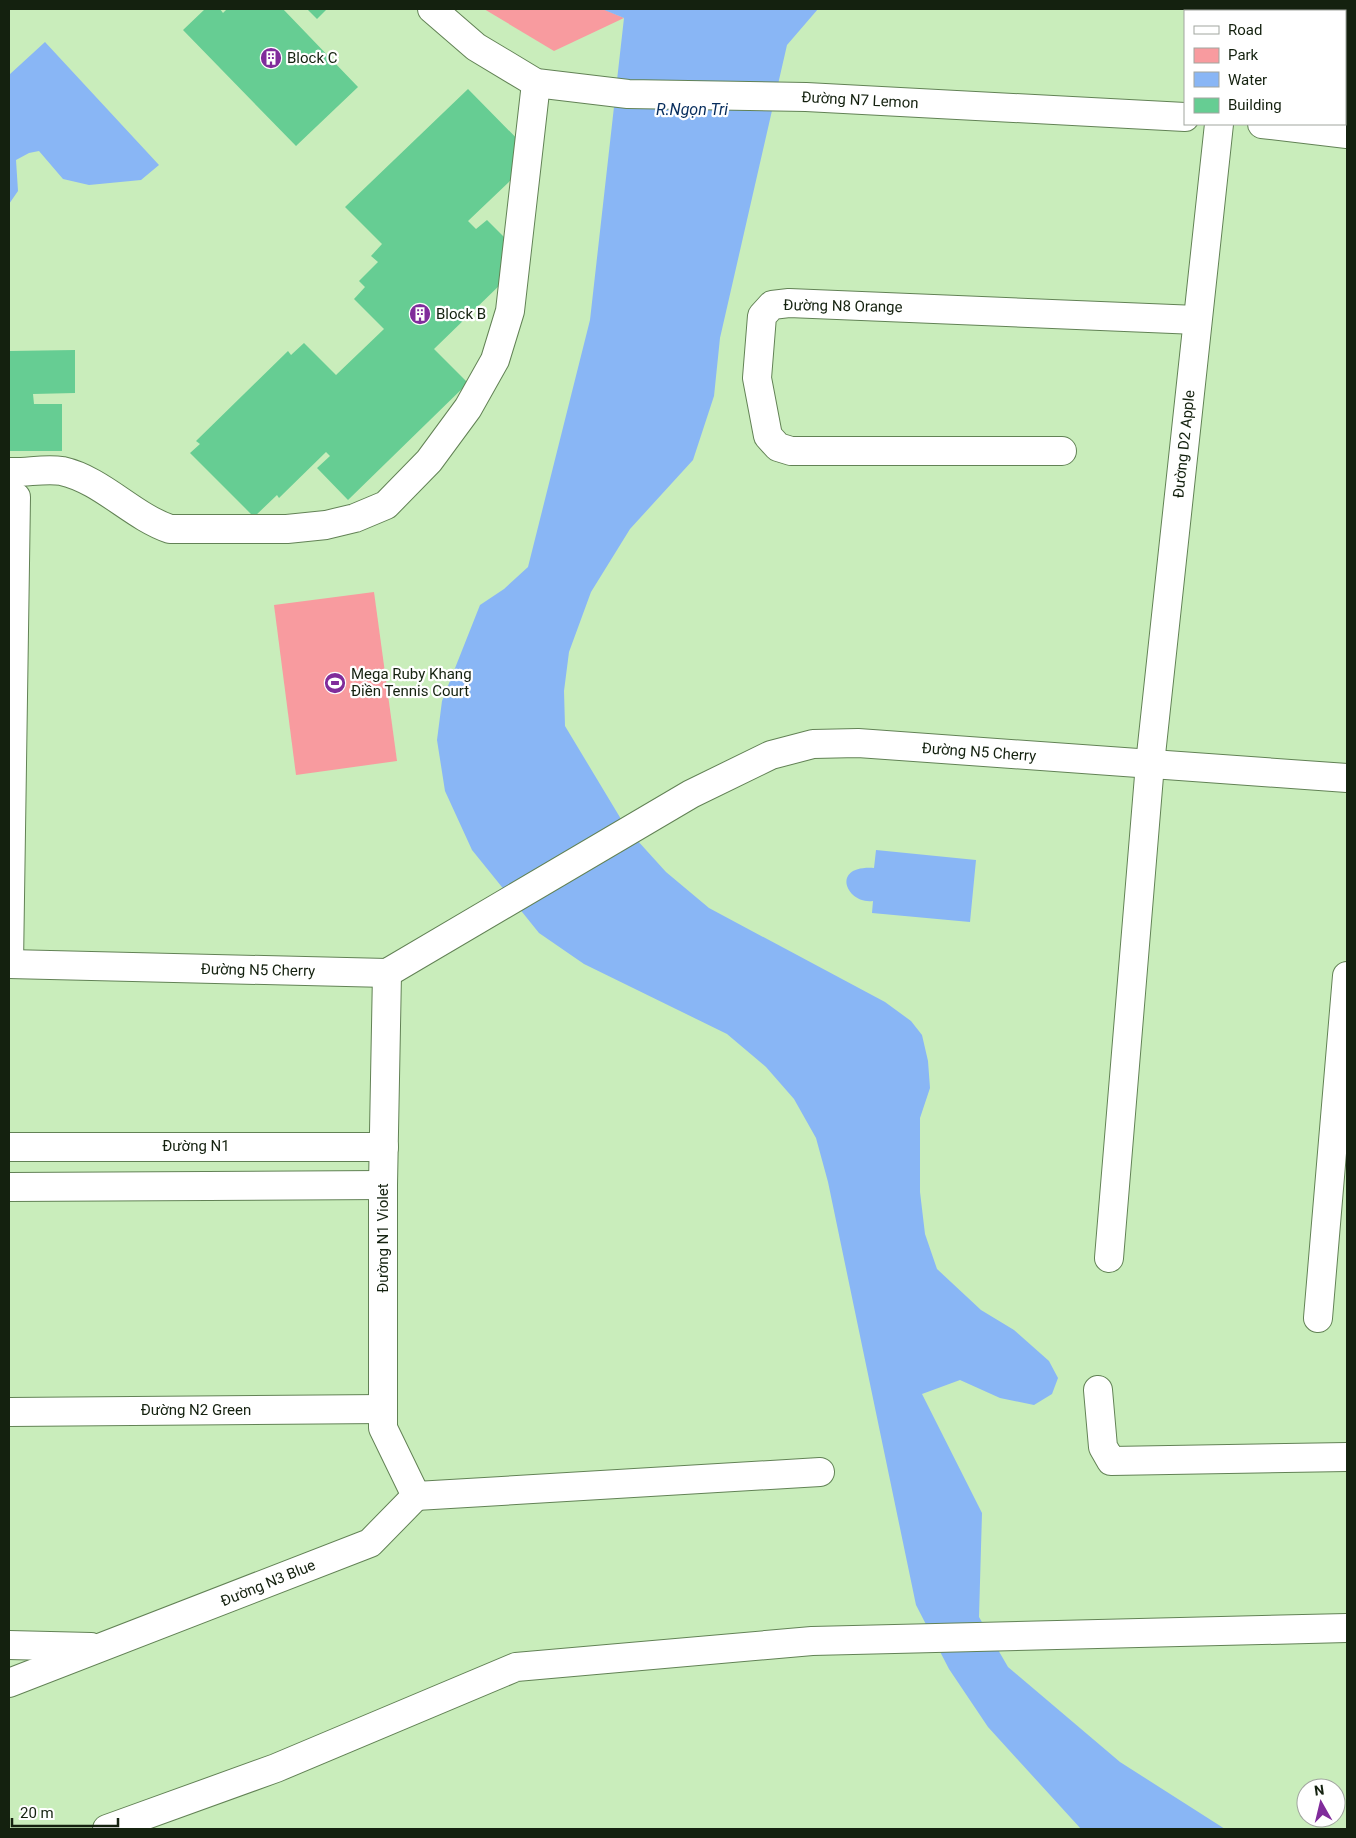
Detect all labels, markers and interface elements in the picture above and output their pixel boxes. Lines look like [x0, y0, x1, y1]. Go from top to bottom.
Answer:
legend [1184, 10, 1346, 125]
text: Road [1228, 21, 1262, 39]
building icon: Block C [259, 46, 283, 70]
text: Park [1228, 46, 1259, 64]
place label: Block C [287, 49, 338, 67]
text: Water [1228, 71, 1267, 89]
street label: Đường N7 Lemon [801, 88, 919, 112]
text: Building [1228, 96, 1282, 114]
water label: R.Ngọn Tri [656, 100, 728, 119]
street label: Đường N8 Orange [783, 296, 903, 316]
building icon: Block B [408, 302, 432, 326]
place label: Block B [436, 305, 486, 323]
street label: Đường D2 Apple [1169, 389, 1199, 499]
place label: Mega Ruby Khang Điền Tennis Court [351, 665, 472, 700]
sports icon: Mega Ruby Khang Điền Tennis Court [323, 671, 347, 695]
street label: Đường N5 Cherry [921, 739, 1037, 765]
street label: Đường N5 Cherry [201, 960, 315, 980]
street label: Đường N1 [162, 1137, 230, 1155]
street label: Đường N1 Violet [374, 1183, 392, 1293]
street label: Đường N2 Green [141, 1401, 251, 1419]
street label: Đường N3 Blue [218, 1556, 318, 1610]
north arrow [1296, 1778, 1346, 1828]
text: N [1313, 1782, 1325, 1799]
scale bar [12, 1796, 119, 1828]
text: 20 m [20, 1804, 54, 1822]

